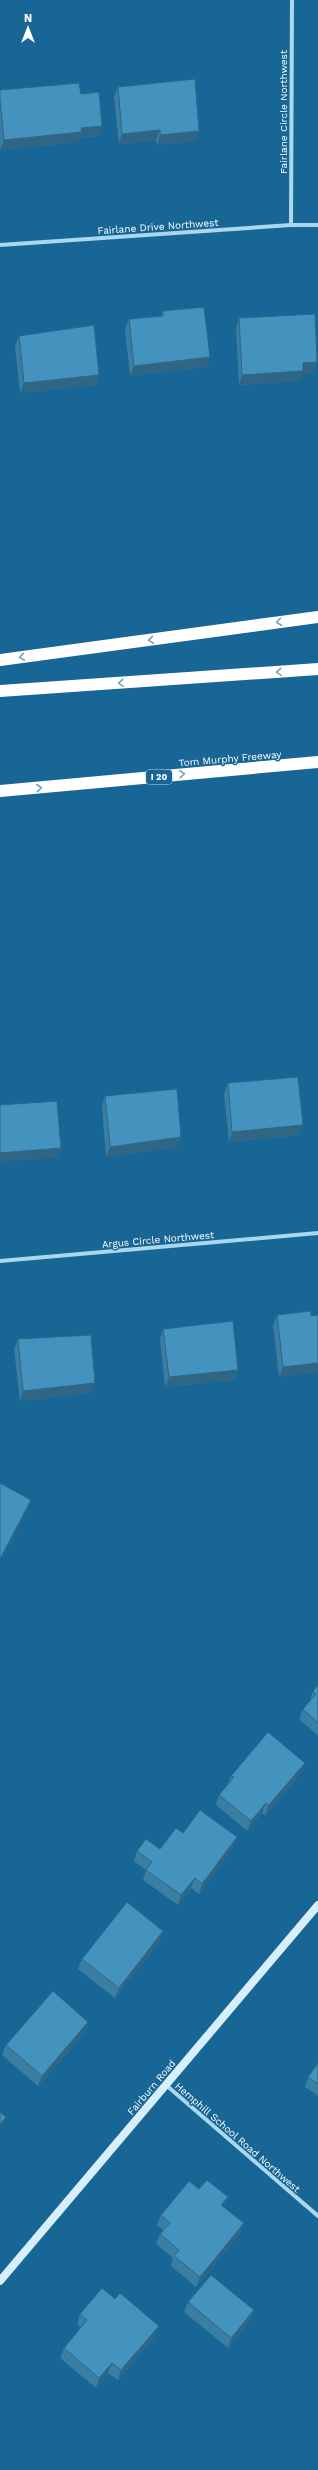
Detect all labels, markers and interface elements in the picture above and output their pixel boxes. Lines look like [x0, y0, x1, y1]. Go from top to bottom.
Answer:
north arrow [8, 8, 48, 48]
text: N [24, 12, 32, 25]
street label: Fairlane Circle Northwest [278, 49, 289, 174]
street label: Fairlane Drive Northwest [97, 217, 220, 236]
one-way arrow [276, 617, 282, 626]
one-way arrow [147, 635, 154, 644]
one-way arrow [19, 652, 25, 661]
one-way arrow [276, 667, 282, 676]
one-way arrow [118, 678, 124, 687]
street label: Tom Murphy Freeway [178, 748, 283, 768]
road number: I 20 [146, 770, 172, 784]
one-way arrow [179, 770, 185, 779]
one-way arrow [36, 783, 42, 792]
street label: Argus Circle Northwest [101, 1229, 215, 1250]
street label: Fairburn Road [125, 2058, 178, 2117]
street label: Hemphill School Road Northwest [173, 2080, 303, 2195]

